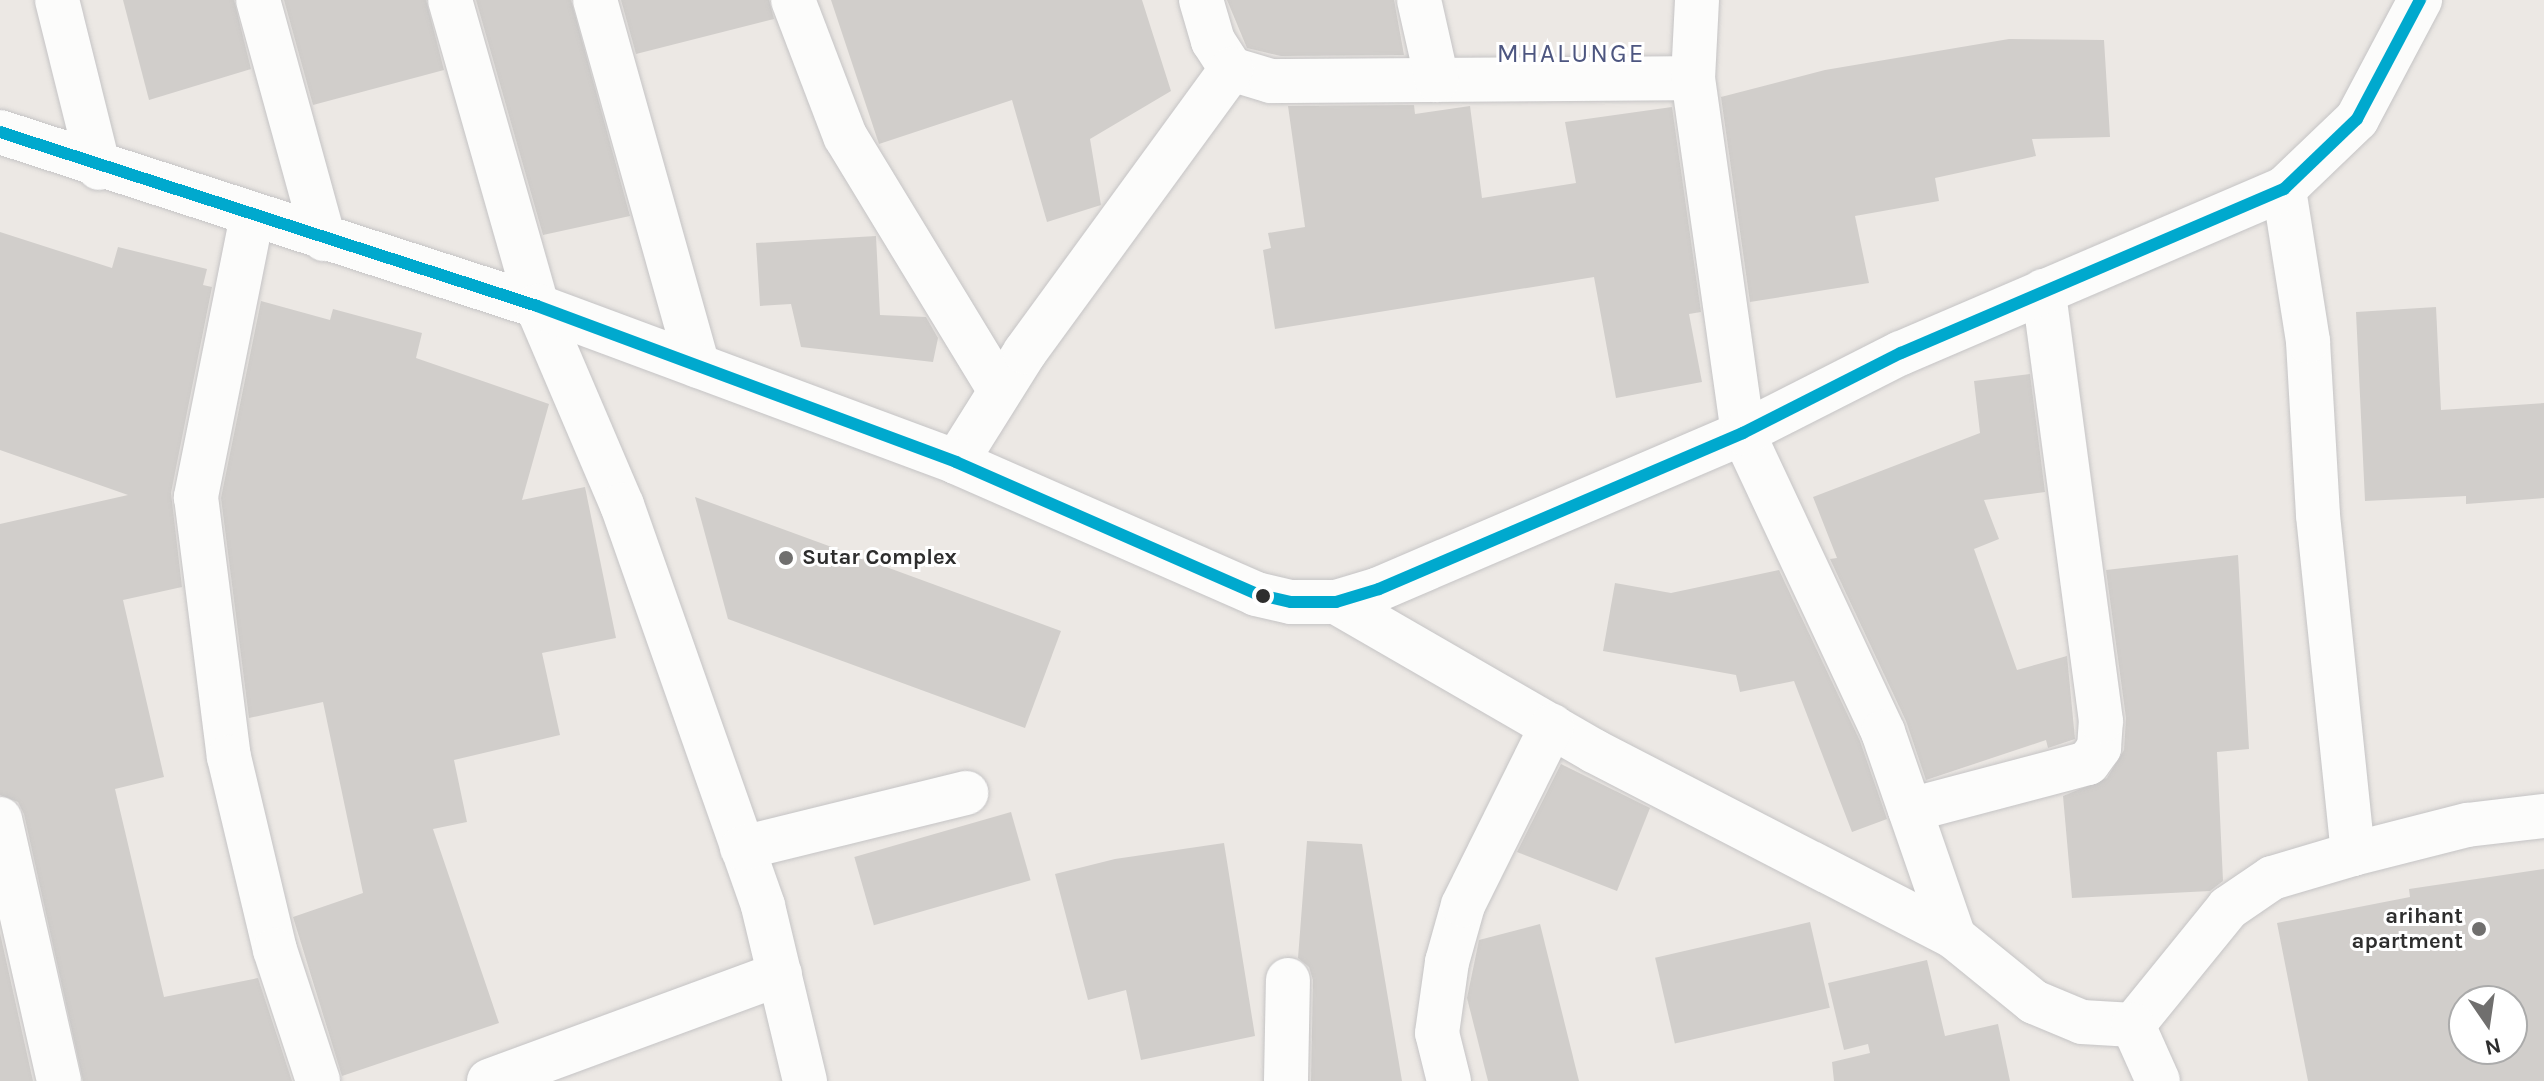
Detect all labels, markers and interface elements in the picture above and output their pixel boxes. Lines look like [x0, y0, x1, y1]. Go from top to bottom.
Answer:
district label: MHALUNGE [1497, 38, 1645, 70]
place label: Sutar Complex [802, 545, 957, 571]
marker: Sutar Complex [777, 549, 795, 567]
unlabelled marker [1255, 588, 1271, 604]
place label: arihant apartment [2352, 903, 2463, 954]
marker: arihant apartment [2470, 920, 2488, 938]
north arrow [2448, 985, 2528, 1065]
text: N [2482, 1032, 2504, 1061]

